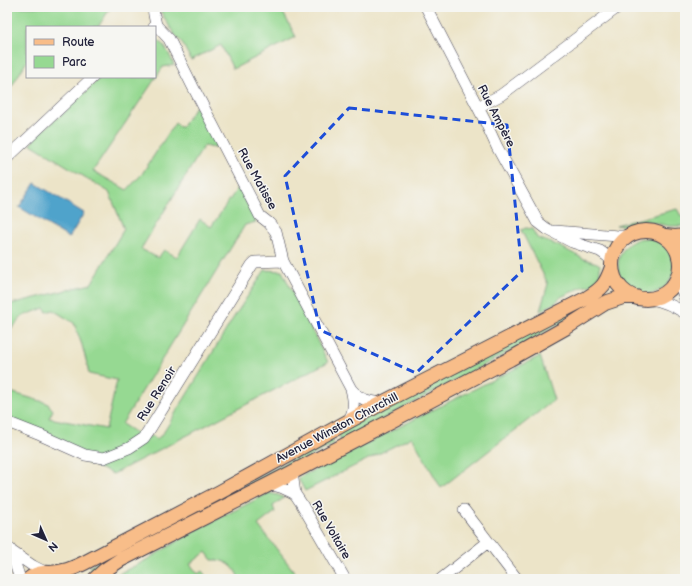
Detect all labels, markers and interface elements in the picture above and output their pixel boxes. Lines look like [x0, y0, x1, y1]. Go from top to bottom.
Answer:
legend [26, 26, 156, 78]
text: Route [62, 35, 94, 50]
text: Parc [62, 55, 86, 70]
street label: Rue Ampère [474, 82, 518, 150]
street label: Rue Matisse [234, 146, 280, 212]
street label: Rue Renoir [134, 363, 180, 424]
street label: Avenue Winston Churchill [273, 389, 401, 467]
street label: Rue Voltaire [308, 498, 354, 562]
north arrow [26, 520, 66, 560]
text: N [45, 539, 60, 554]

